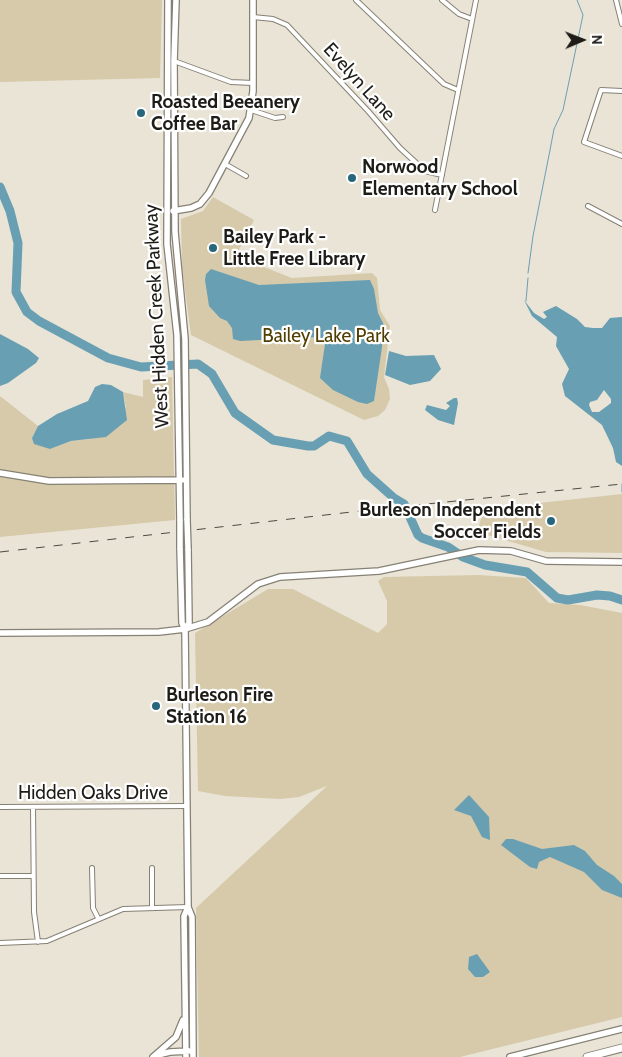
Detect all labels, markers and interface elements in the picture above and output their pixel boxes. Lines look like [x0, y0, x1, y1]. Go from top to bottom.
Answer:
north arrow [557, 15, 607, 65]
text: N [588, 35, 606, 45]
street label: Evelyn Lane [318, 38, 400, 126]
place label: Roasted Beeanery Coffee Bar [151, 91, 300, 135]
marker: Roasted Beeanery Coffee Bar [135, 107, 147, 119]
place label: Norwood Elementary School [362, 156, 518, 200]
marker: Norwood Elementary School [346, 172, 358, 184]
street label: West Hidden Creek Parkway [140, 203, 174, 429]
place label: Bailey Park - Little Free Library [223, 226, 365, 270]
marker: Bailey Park - Little Free Library [207, 242, 219, 254]
park label: Bailey Lake Park [262, 325, 390, 347]
place label: Burleson Independent Soccer Fields [359, 499, 541, 543]
marker: Burleson Independent Soccer Fields [545, 515, 557, 527]
place label: Burleson Fire Station 16 [166, 684, 273, 728]
marker: Burleson Fire Station 16 [150, 700, 162, 712]
street label: Hidden Oaks Drive [18, 782, 168, 804]

